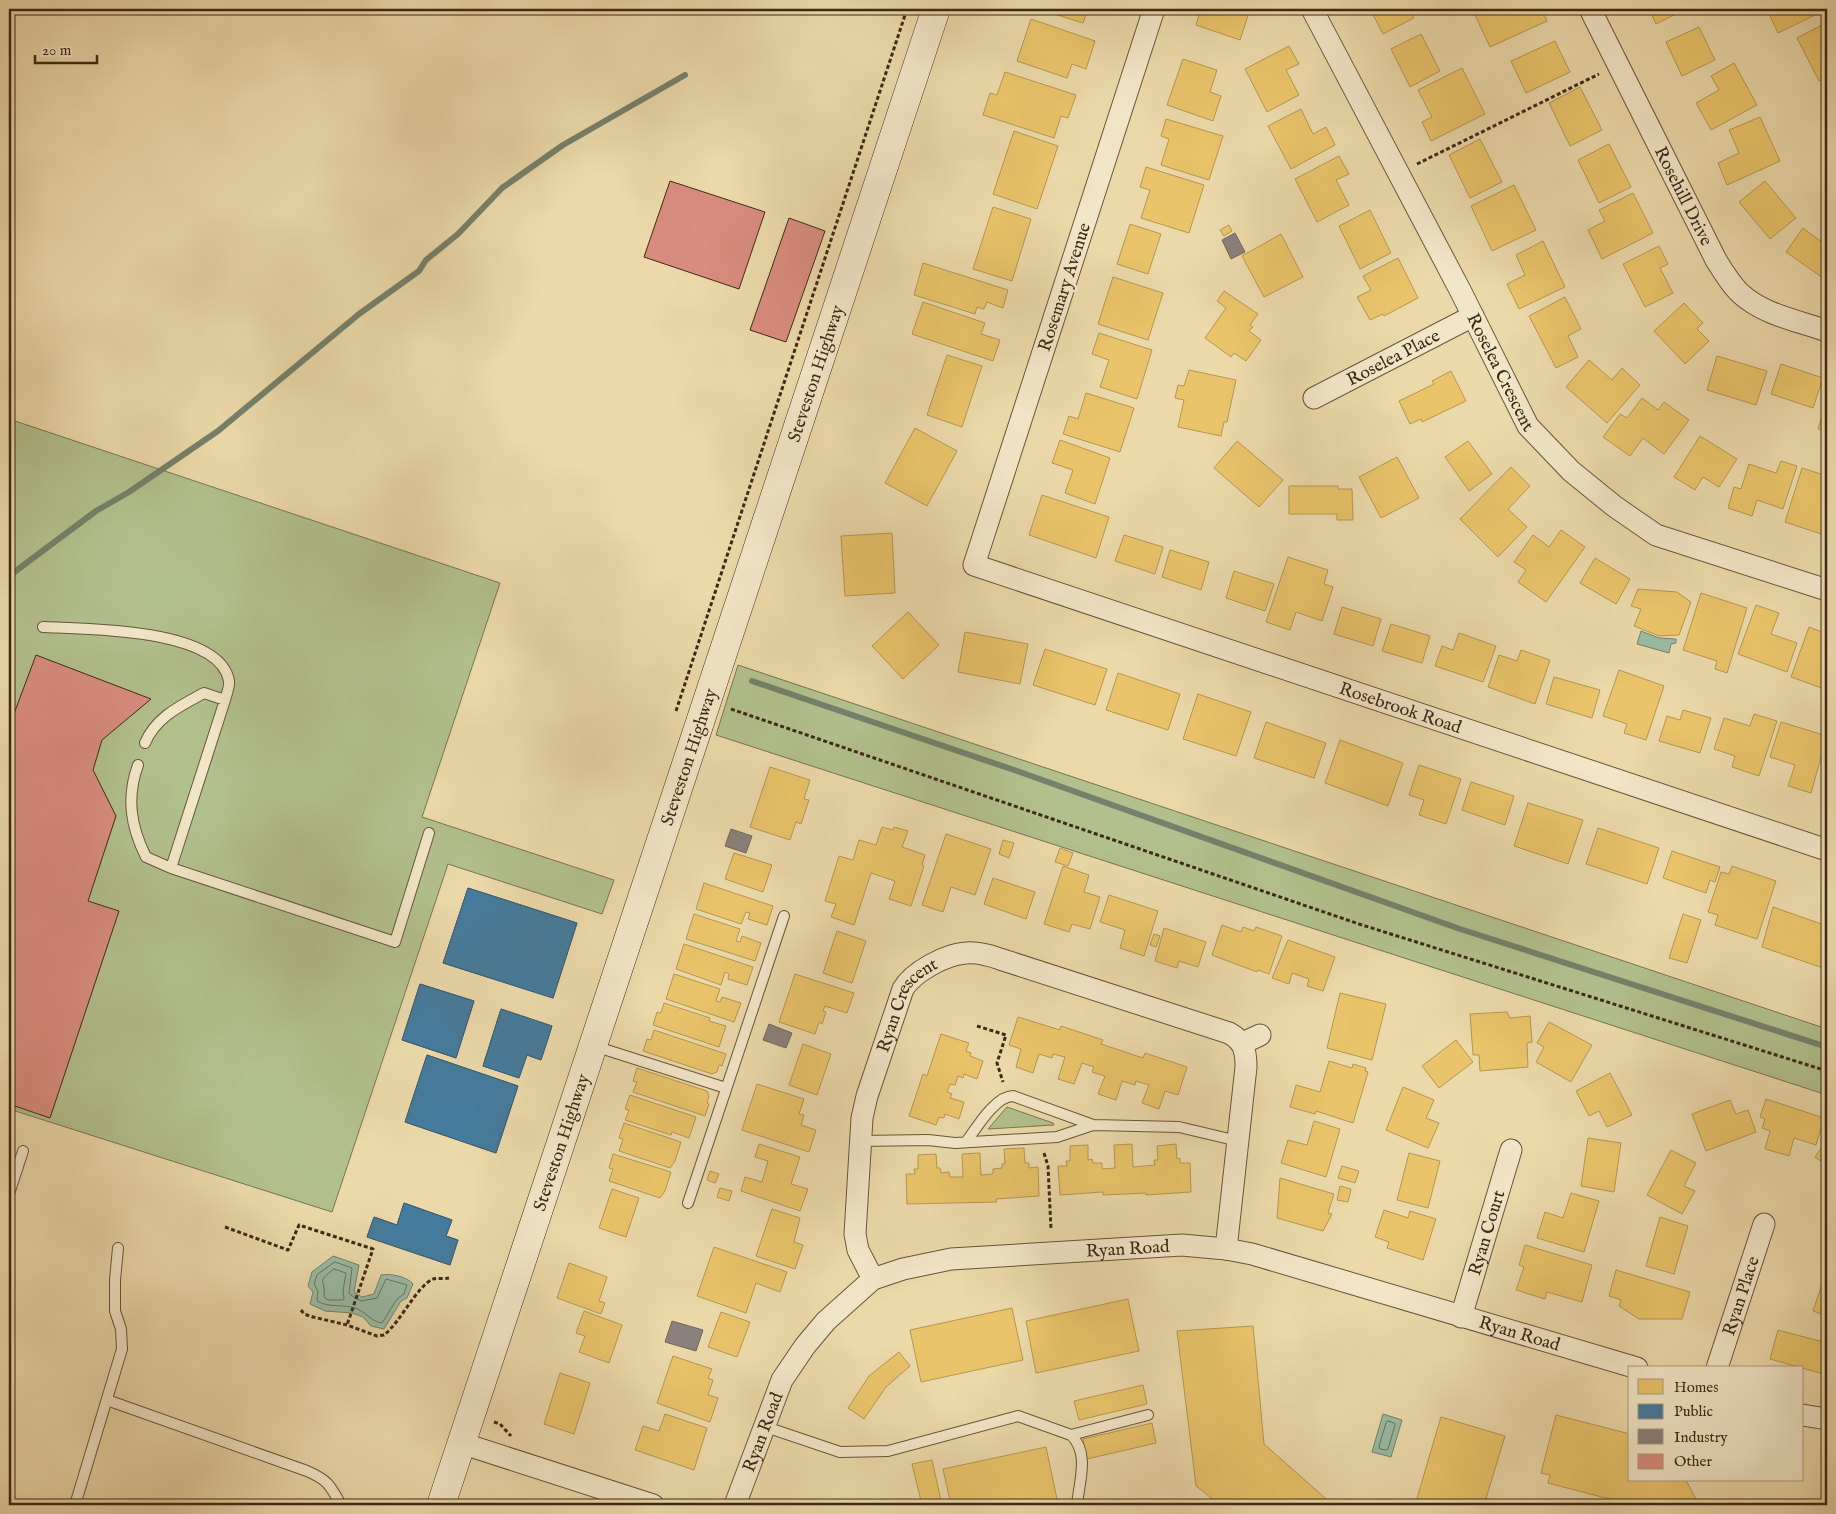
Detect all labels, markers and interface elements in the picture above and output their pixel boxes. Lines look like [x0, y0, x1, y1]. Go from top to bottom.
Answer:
scale bar [35, 32, 98, 64]
text: 20 m [42, 41, 72, 60]
street label: Rosehill Drive [1648, 143, 1717, 250]
street label: Rosemary Avenue [1034, 220, 1097, 355]
street label: Steveston Highway [783, 302, 850, 445]
street label: Roselea Crescent [1461, 310, 1538, 438]
street label: Roselea Place [1343, 325, 1444, 392]
street label: Rosebrook Road [1336, 678, 1465, 740]
street label: Steveston Highway [657, 686, 723, 829]
street label: Ryan Crescent [872, 953, 942, 1056]
street label: Steveston Highway [529, 1071, 596, 1214]
street label: Ryan Court [1464, 1188, 1511, 1278]
street label: Ryan Road [1085, 1236, 1171, 1264]
street label: Ryan Place [1718, 1254, 1766, 1339]
street label: Ryan Road [1476, 1312, 1563, 1358]
legend [1628, 1366, 1804, 1482]
text: Homes [1674, 1378, 1718, 1397]
street label: Ryan Road [738, 1389, 789, 1476]
text: Public [1674, 1402, 1713, 1421]
text: Industry [1674, 1428, 1728, 1447]
text: Other [1674, 1452, 1712, 1471]

